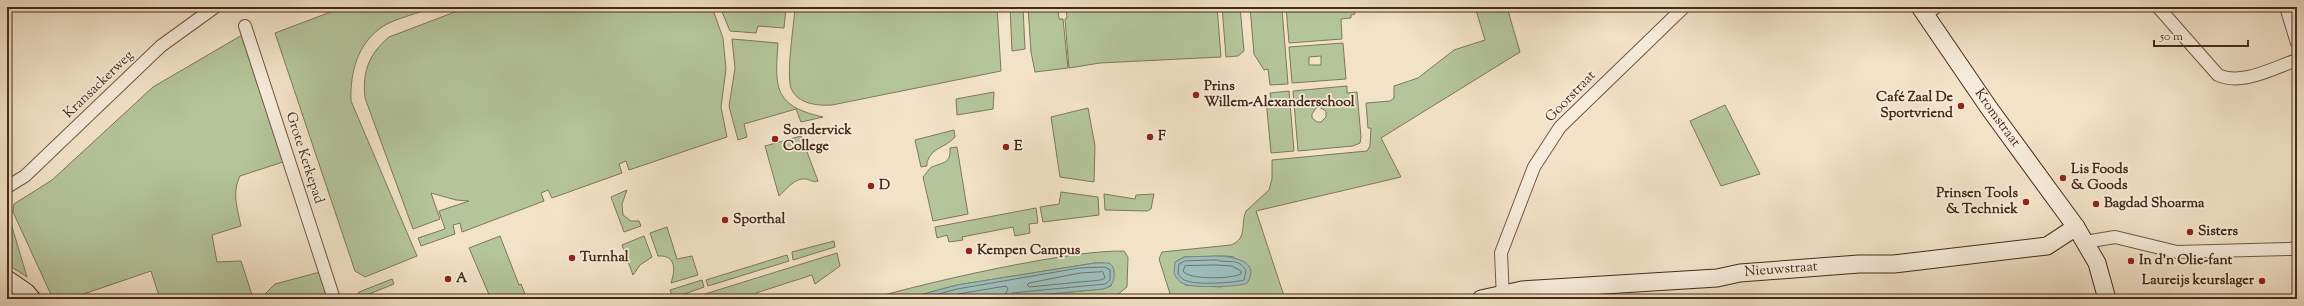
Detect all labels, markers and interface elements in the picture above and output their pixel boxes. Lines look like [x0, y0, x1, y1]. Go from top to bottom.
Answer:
scale bar [2154, 22, 2248, 48]
text: 50 m [2159, 28, 2183, 46]
street label: Kransackerweg [60, 46, 139, 124]
street label: Goorstraat [1541, 66, 1601, 127]
place label: Prins Willem-Alexanderschool [1204, 77, 1355, 113]
street label: Kromstraat [1969, 85, 2025, 152]
place label: Café Zaal De Sportvriend [1876, 88, 1953, 124]
marker: Prins Willem-Alexanderschool [1191, 90, 1201, 100]
marker: Café Zaal De Sportvriend [1956, 101, 1966, 111]
street label: Grote Kerkepad [280, 109, 328, 207]
place label: Sondervick College [783, 121, 852, 157]
place label: F [1158, 127, 1166, 147]
marker: F [1145, 132, 1155, 142]
marker: Sondervick College [770, 134, 780, 144]
place label: E [1014, 137, 1023, 157]
marker: E [1001, 142, 1011, 152]
place label: Lis Foods & Goods [2071, 160, 2129, 196]
marker: Lis Foods & Goods [2058, 173, 2068, 183]
place label: D [879, 176, 890, 196]
marker: D [866, 181, 876, 191]
place label: Prinsen Tools & Techniek [1936, 184, 2018, 220]
place label: Bagdad Shoarma [2104, 194, 2205, 214]
marker: Prinsen Tools & Techniek [2021, 197, 2031, 207]
marker: Bagdad Shoarma [2091, 199, 2101, 209]
place label: Sporthal [733, 210, 785, 230]
marker: Sporthal [720, 215, 730, 225]
place label: Sisters [2198, 222, 2238, 242]
marker: Sisters [2185, 227, 2195, 237]
place label: Kempen Campus [977, 241, 1081, 261]
marker: Kempen Campus [964, 246, 974, 256]
place label: Turnhal [580, 248, 629, 268]
place label: In d'n Olie-fant [2139, 251, 2233, 271]
marker: Turnhal [567, 253, 577, 263]
marker: In d'n Olie-fant [2126, 256, 2136, 266]
street label: Nieuwstraat [1744, 257, 1818, 283]
place label: A [456, 269, 468, 289]
place label: Laureijs keurslager [2142, 271, 2255, 291]
marker: A [443, 274, 453, 284]
marker: Laureijs keurslager [2257, 276, 2267, 286]

